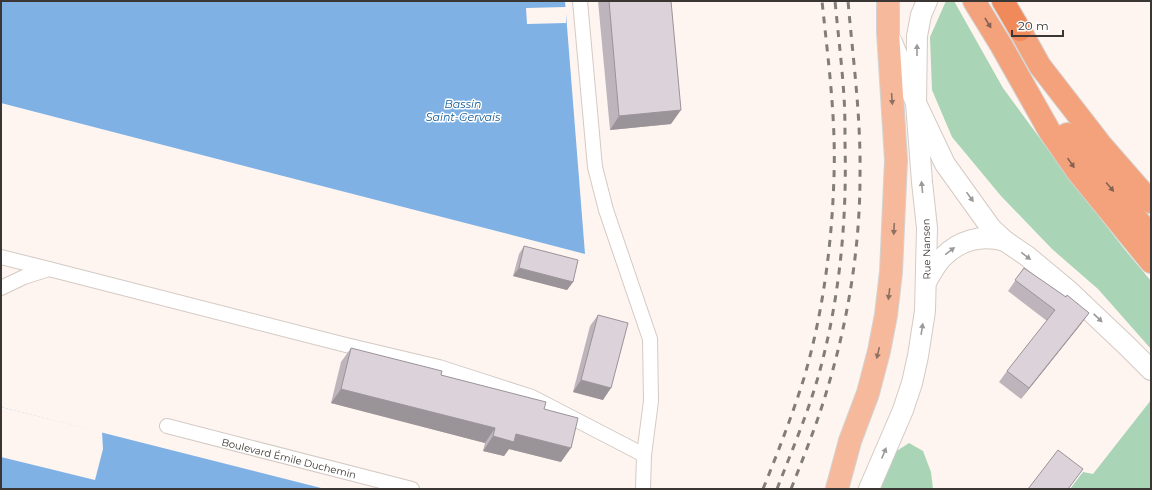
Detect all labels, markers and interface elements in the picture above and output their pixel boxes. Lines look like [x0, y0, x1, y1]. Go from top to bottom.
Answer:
scale bar [1012, 12, 1063, 38]
one-way arrow [984, 17, 991, 29]
text: 20 m [1018, 18, 1049, 33]
one-way arrow [914, 43, 920, 56]
one-way arrow [889, 93, 896, 105]
water label: Bassin Saint-Gervais [426, 97, 501, 124]
one-way arrow [1067, 157, 1075, 168]
one-way arrow [919, 181, 926, 193]
one-way arrow [1106, 181, 1115, 192]
one-way arrow [966, 192, 974, 203]
street label: Rue Nansen [919, 218, 934, 280]
one-way arrow [890, 223, 897, 235]
one-way arrow [945, 247, 956, 255]
one-way arrow [1021, 251, 1032, 260]
one-way arrow [886, 288, 892, 300]
one-way arrow [1093, 313, 1103, 322]
one-way arrow [919, 323, 925, 336]
one-way arrow [875, 347, 881, 360]
street label: Boulevard Émile Duchemin [220, 435, 358, 482]
one-way arrow [882, 447, 888, 459]

